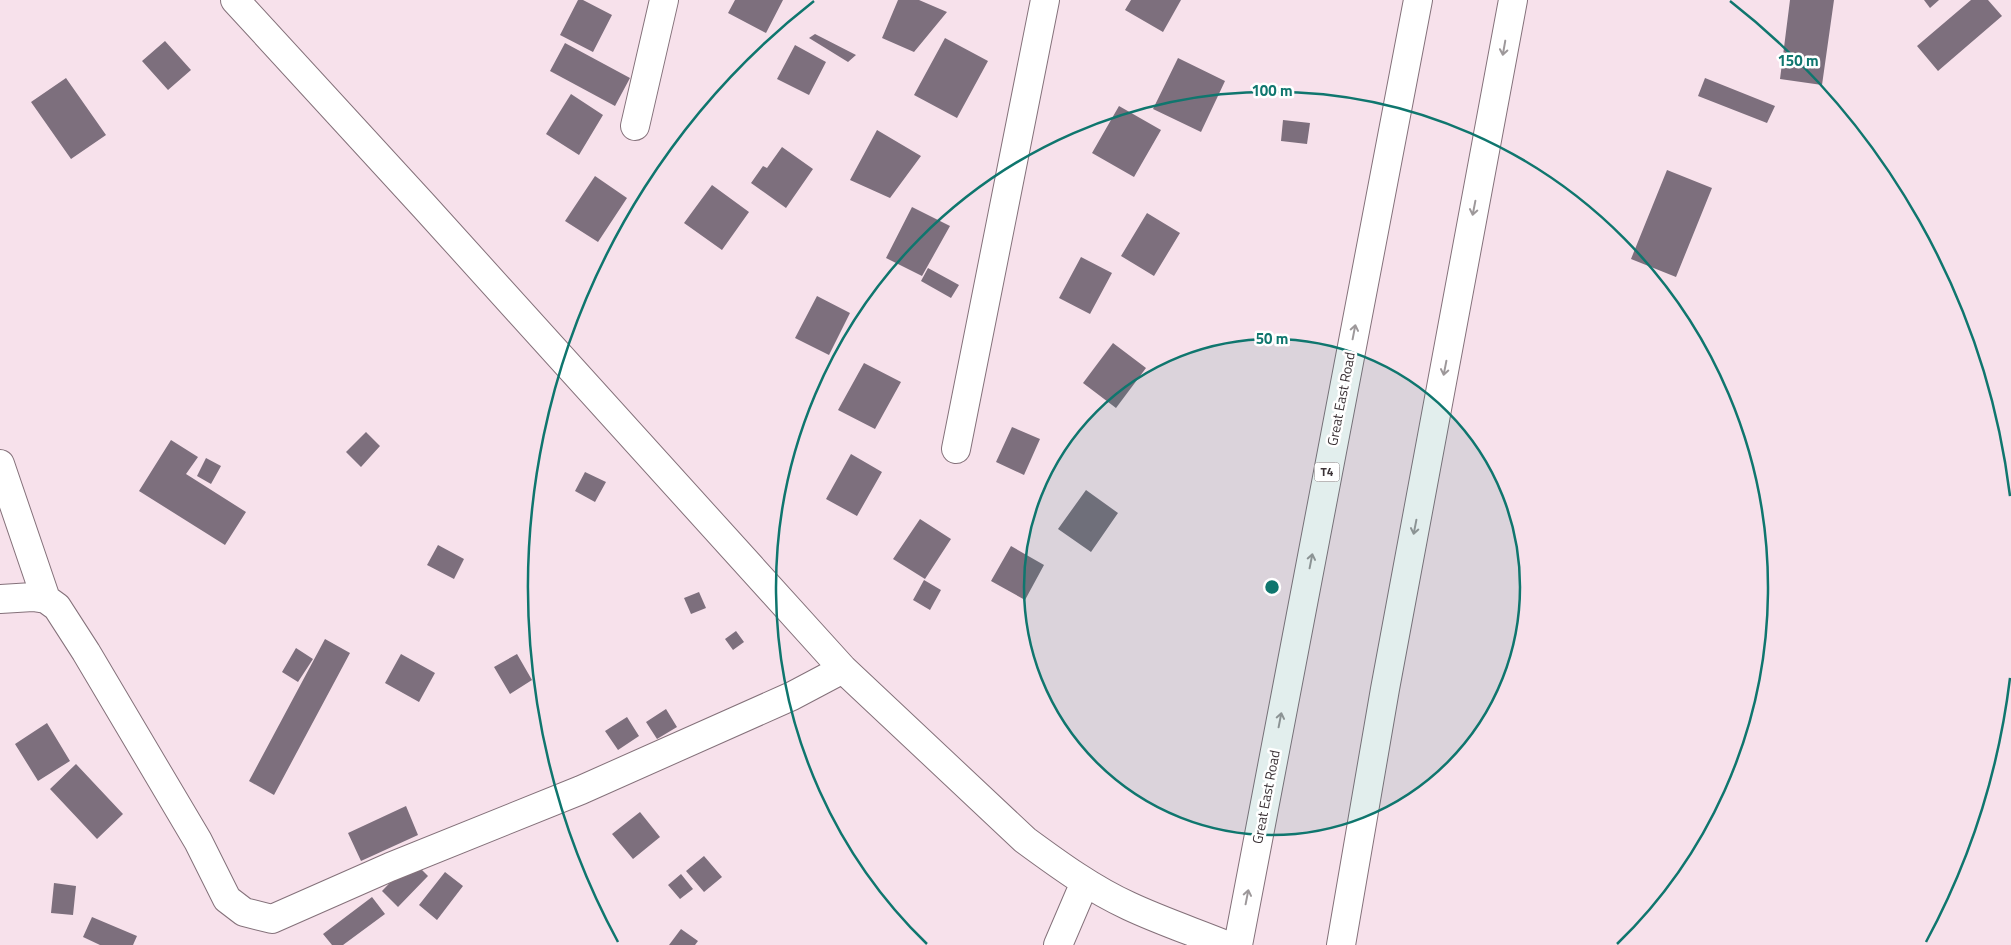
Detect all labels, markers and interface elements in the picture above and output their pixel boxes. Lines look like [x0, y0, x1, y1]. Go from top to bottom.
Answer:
one-way arrow [1498, 40, 1508, 56]
text: 150 m [1777, 49, 1819, 72]
text: 100 m [1251, 79, 1293, 102]
one-way arrow [1469, 199, 1479, 215]
one-way arrow [1350, 325, 1359, 341]
text: 50 m [1256, 327, 1288, 350]
street label: Great East Road [1321, 350, 1360, 448]
one-way arrow [1439, 359, 1449, 375]
road number: T4 [1314, 462, 1340, 482]
one-way arrow [1409, 519, 1419, 535]
one-way arrow [1306, 553, 1316, 569]
centre of rings [1263, 578, 1281, 596]
one-way arrow [1276, 713, 1286, 729]
street label: Great East Road [1246, 748, 1285, 846]
one-way arrow [1243, 890, 1252, 906]

